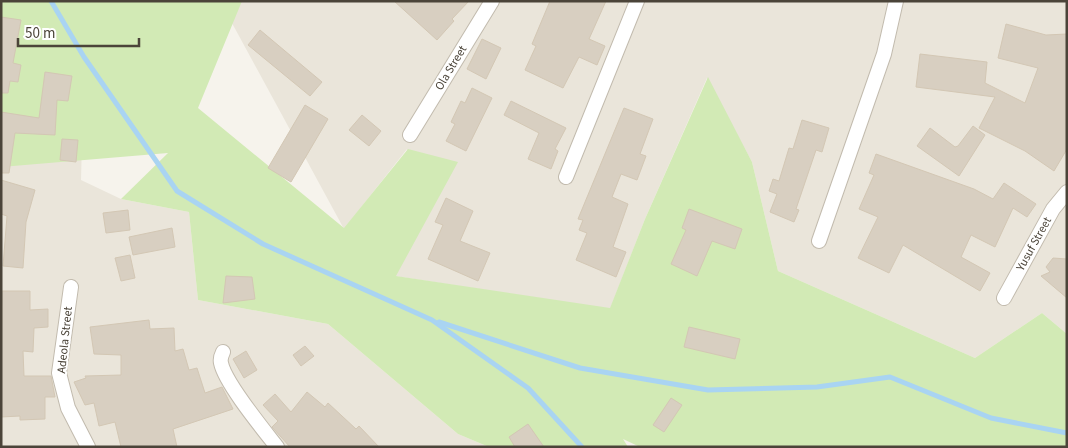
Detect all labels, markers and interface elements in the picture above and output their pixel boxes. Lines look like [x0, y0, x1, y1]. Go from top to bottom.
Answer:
scale bar [18, 15, 139, 47]
text: 50 m [25, 23, 55, 44]
street label: Ola Street [431, 42, 471, 94]
street label: Yusuf Street [1012, 214, 1056, 275]
street label: Adeola Street [53, 306, 77, 374]

